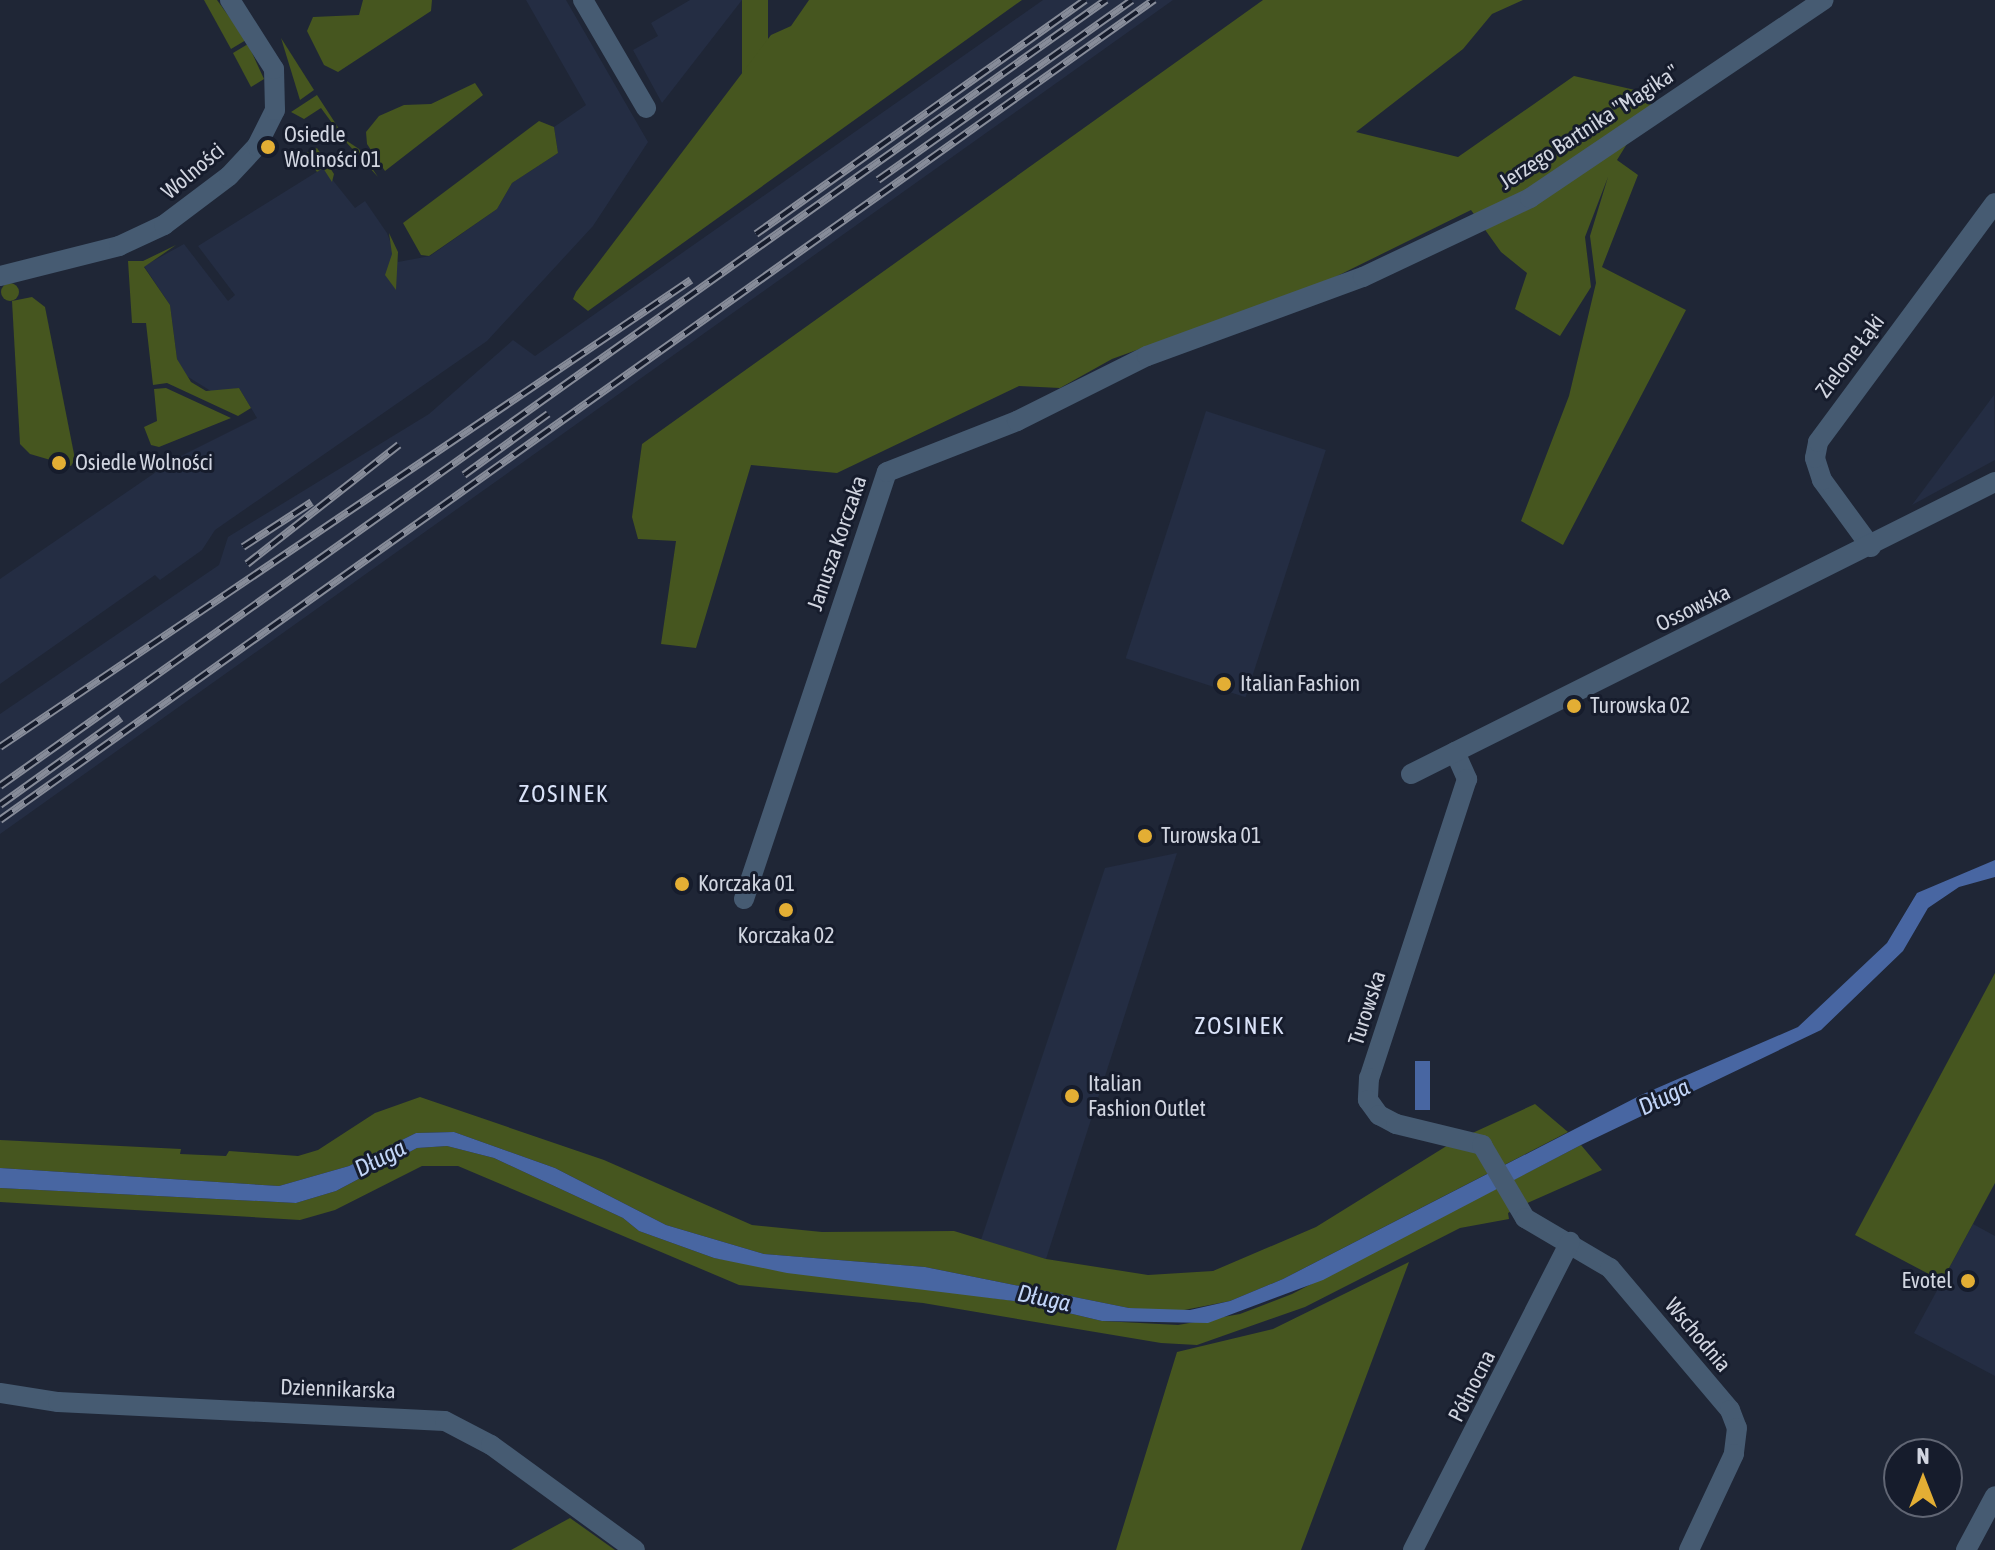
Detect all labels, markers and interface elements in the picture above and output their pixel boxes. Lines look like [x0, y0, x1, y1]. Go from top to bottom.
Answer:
street label: Jerzego Bartnika "Magika" [1494, 59, 1684, 195]
place label: Osiedle Wolności 01 [284, 121, 381, 172]
street label: Wolności [156, 137, 230, 205]
marker: Osiedle Wolności 01 [259, 138, 277, 156]
street label: Zielone Łąki [1810, 309, 1890, 403]
place label: Osiedle Wolności [75, 450, 213, 476]
marker: Osiedle Wolności [50, 454, 68, 472]
street label: Janusza Korczaka [802, 472, 872, 614]
street label: Ossowska [1652, 579, 1734, 637]
place label: Italian Fashion [1240, 671, 1360, 697]
marker: Italian Fashion [1215, 675, 1233, 693]
place label: Turowska 02 [1590, 693, 1690, 719]
marker: Turowska 02 [1565, 697, 1583, 715]
district label: ZOSINEK [518, 780, 610, 808]
place label: Turowska 01 [1161, 823, 1261, 849]
marker: Turowska 01 [1136, 827, 1154, 845]
place label: Korczaka 01 [698, 871, 795, 897]
marker: Korczaka 01 [673, 875, 691, 893]
marker: Korczaka 02 [777, 901, 795, 919]
place label: Korczaka 02 [737, 923, 835, 949]
street label: Turowska [1343, 967, 1391, 1049]
district label: ZOSINEK [1194, 1012, 1286, 1040]
place label: Italian Fashion Outlet [1088, 1070, 1206, 1122]
water label: Długa [1634, 1072, 1694, 1122]
marker: Italian Fashion Outlet [1063, 1087, 1081, 1105]
water label: Długa [350, 1133, 410, 1183]
place label: Evotel [1902, 1268, 1952, 1294]
marker: Evotel [1959, 1272, 1977, 1290]
water label: Długa [1015, 1278, 1073, 1318]
street label: Wschodnia [1659, 1293, 1737, 1377]
street label: Północna [1443, 1346, 1501, 1426]
street label: Dziennikarska [280, 1374, 396, 1404]
north arrow [1883, 1438, 1963, 1518]
text: N [1917, 1443, 1929, 1469]

